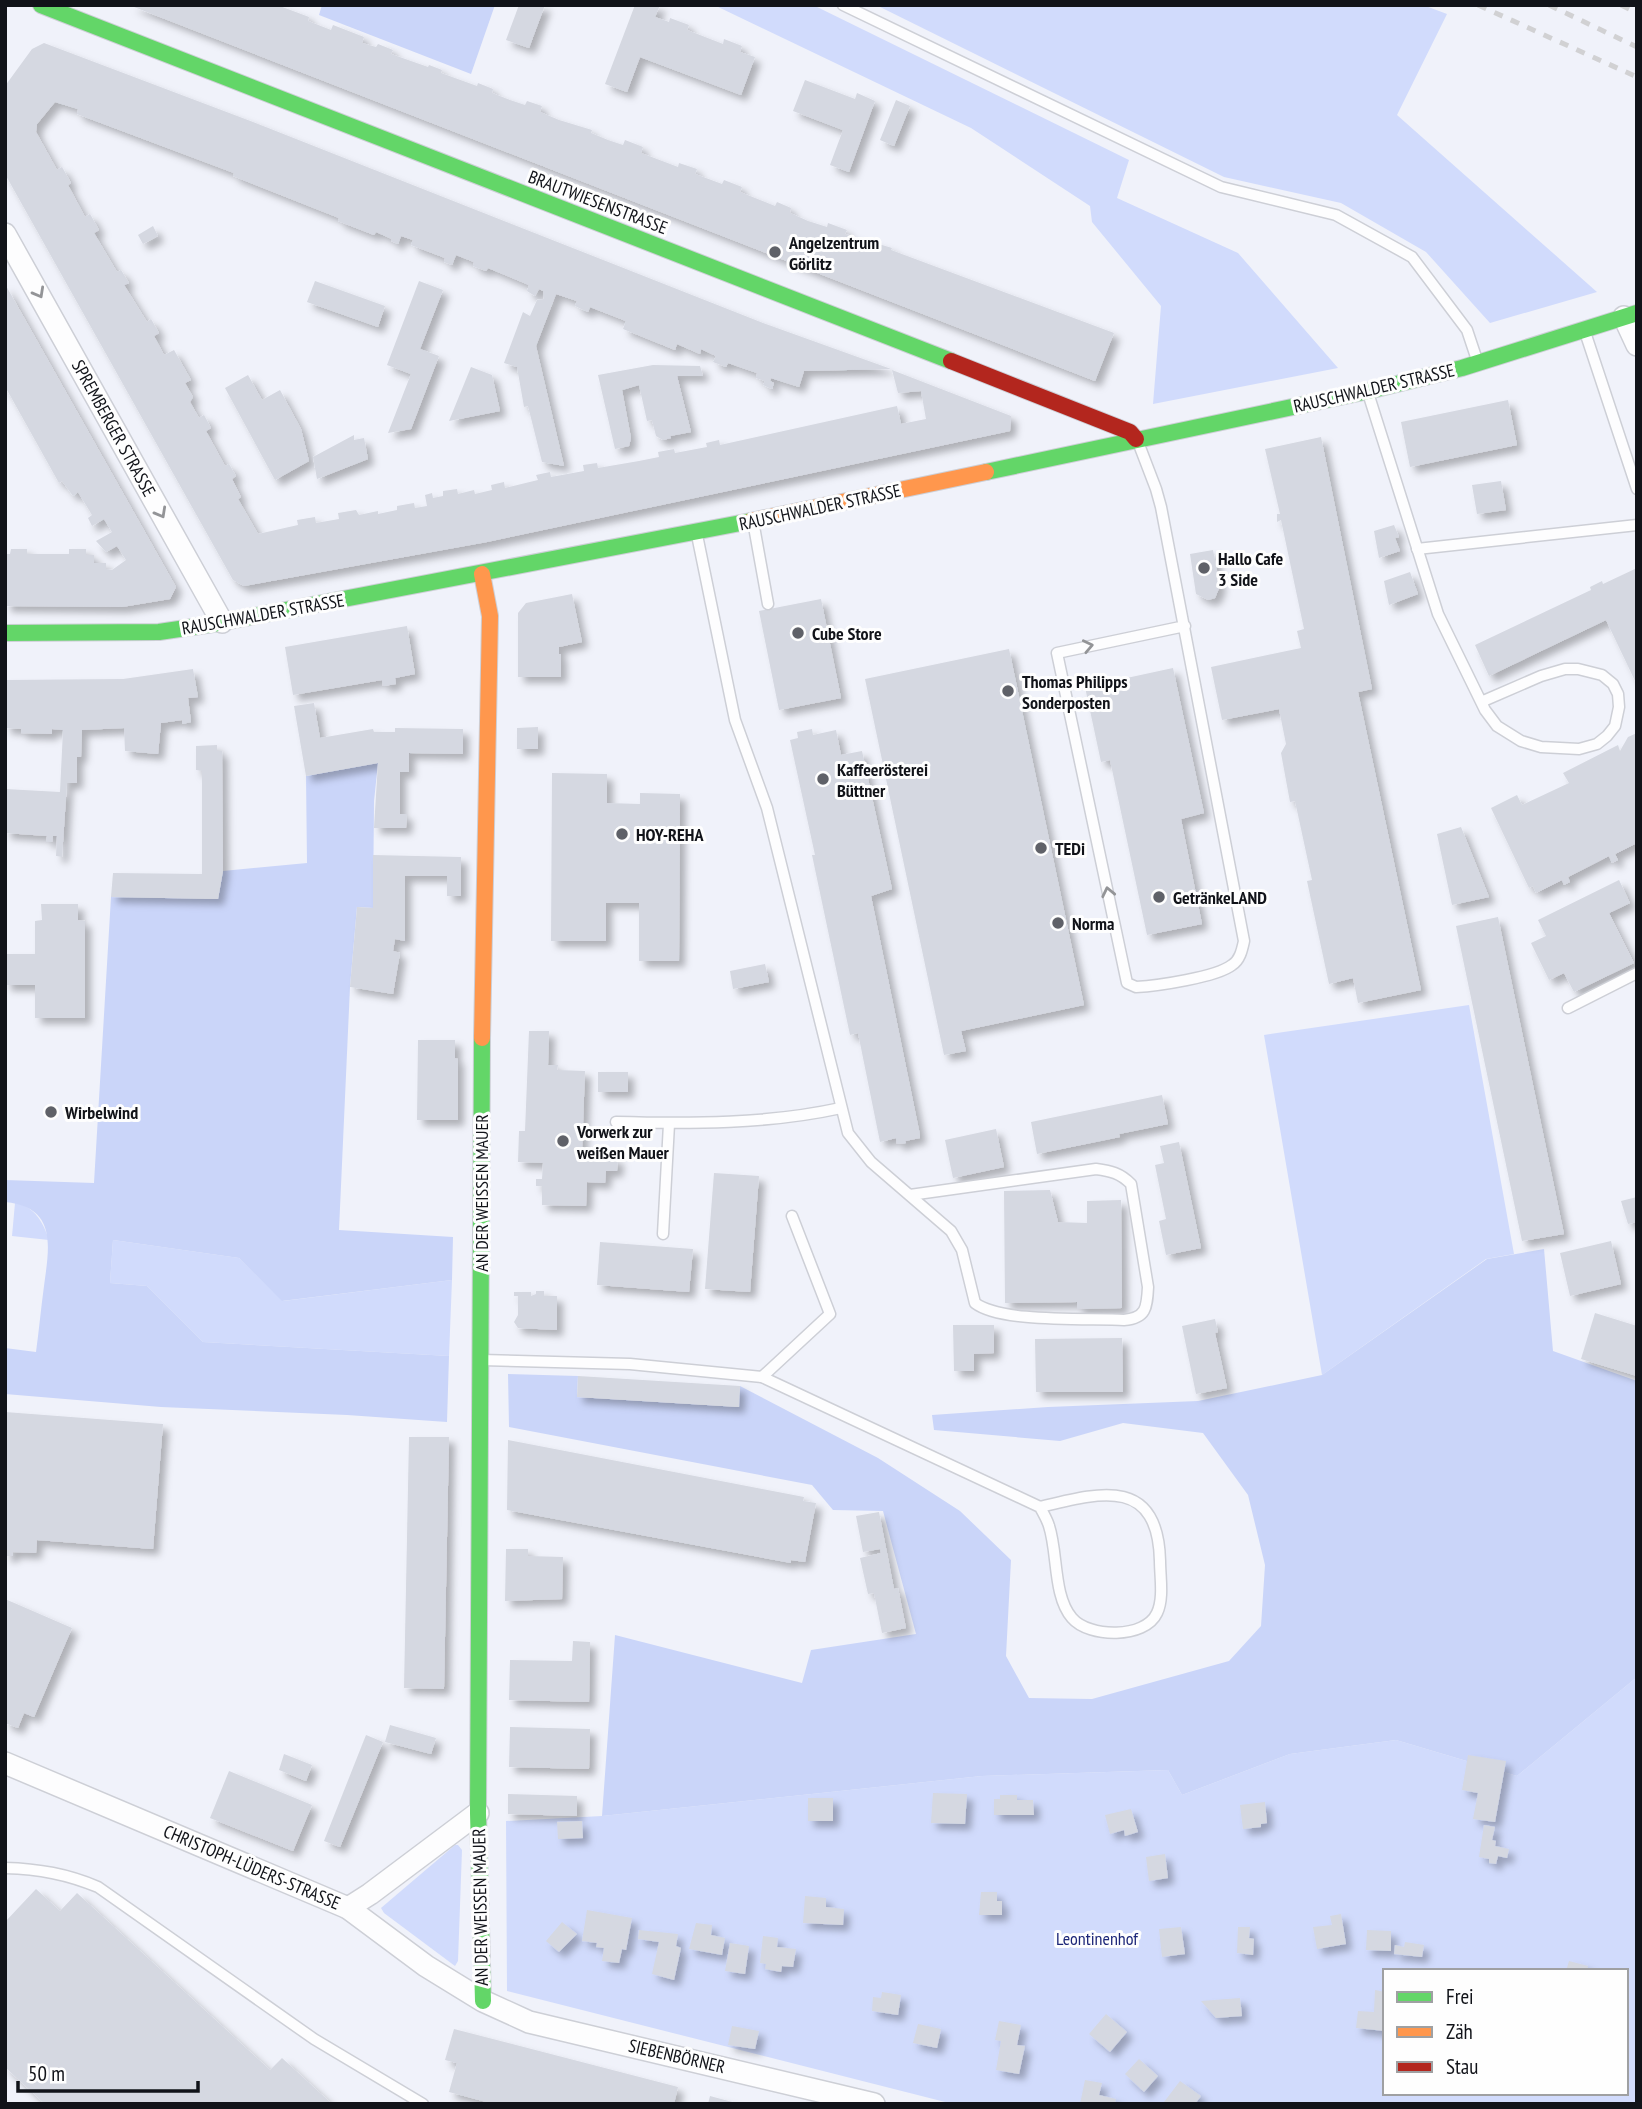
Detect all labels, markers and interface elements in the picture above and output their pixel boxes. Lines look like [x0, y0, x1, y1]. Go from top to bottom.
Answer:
street label: BRAUTWIESENSTRASSE [525, 165, 671, 239]
place label: Angelzentrum Görlitz [788, 231, 879, 275]
marker: Angelzentrum Görlitz [767, 244, 783, 260]
one-way arrow [31, 286, 44, 299]
street label: SPREMBERGER STRASSE [67, 356, 161, 500]
street label: RAUSCHWALDER STRASSE [1291, 358, 1457, 418]
street label: RAUSCHWALDER STRASSE [737, 479, 903, 535]
one-way arrow [153, 506, 166, 519]
place label: Hallo Cafe 3 Side [1218, 547, 1284, 591]
marker: Hallo Cafe 3 Side [1196, 560, 1212, 576]
street label: RAUSCHWALDER STRASSE [180, 588, 346, 640]
place label: Cube Store [812, 622, 882, 645]
marker: Cube Store [790, 625, 806, 641]
one-way arrow [1082, 640, 1094, 655]
place label: Thomas Philipps Sonderposten [1022, 670, 1128, 714]
marker: Thomas Philipps Sonderposten [1000, 683, 1016, 699]
place label: Kaffeerösterei Büttner [837, 758, 928, 802]
marker: Kaffeerösterei Büttner [815, 771, 831, 787]
place label: HOY-REHA [636, 823, 704, 846]
marker: HOY-REHA [614, 826, 630, 842]
place label: TEDi [1055, 837, 1085, 860]
marker: TEDi [1033, 840, 1049, 856]
one-way arrow [1101, 886, 1116, 898]
place label: GetränkeLAND [1173, 886, 1267, 909]
marker: GetränkeLAND [1151, 889, 1167, 905]
place label: Norma [1072, 912, 1114, 935]
marker: Norma [1050, 915, 1066, 931]
place label: Wirbelwind [64, 1101, 138, 1124]
marker: Wirbelwind [43, 1104, 59, 1120]
street label: AN DER WEISSEN MAUER [470, 1114, 493, 1272]
place label: Vorwerk zur weißen Mauer [576, 1120, 670, 1164]
marker: Vorwerk zur weißen Mauer [555, 1133, 571, 1149]
street label: CHRISTOPH-LÜDERS-STRASSE [160, 1819, 344, 1915]
street label: AN DER WEISSEN MAUER [467, 1828, 493, 1986]
park label: Leontinenhof [1056, 1927, 1139, 1950]
legend [1383, 1969, 1628, 2095]
text: Frei [1446, 1983, 1474, 2010]
text: Zäh [1446, 2018, 1473, 2045]
street label: SIEBENBÖRNER [626, 2034, 728, 2078]
scale bar [18, 2050, 198, 2094]
text: Stau [1446, 2053, 1478, 2080]
text: 50 m [28, 2060, 65, 2087]

